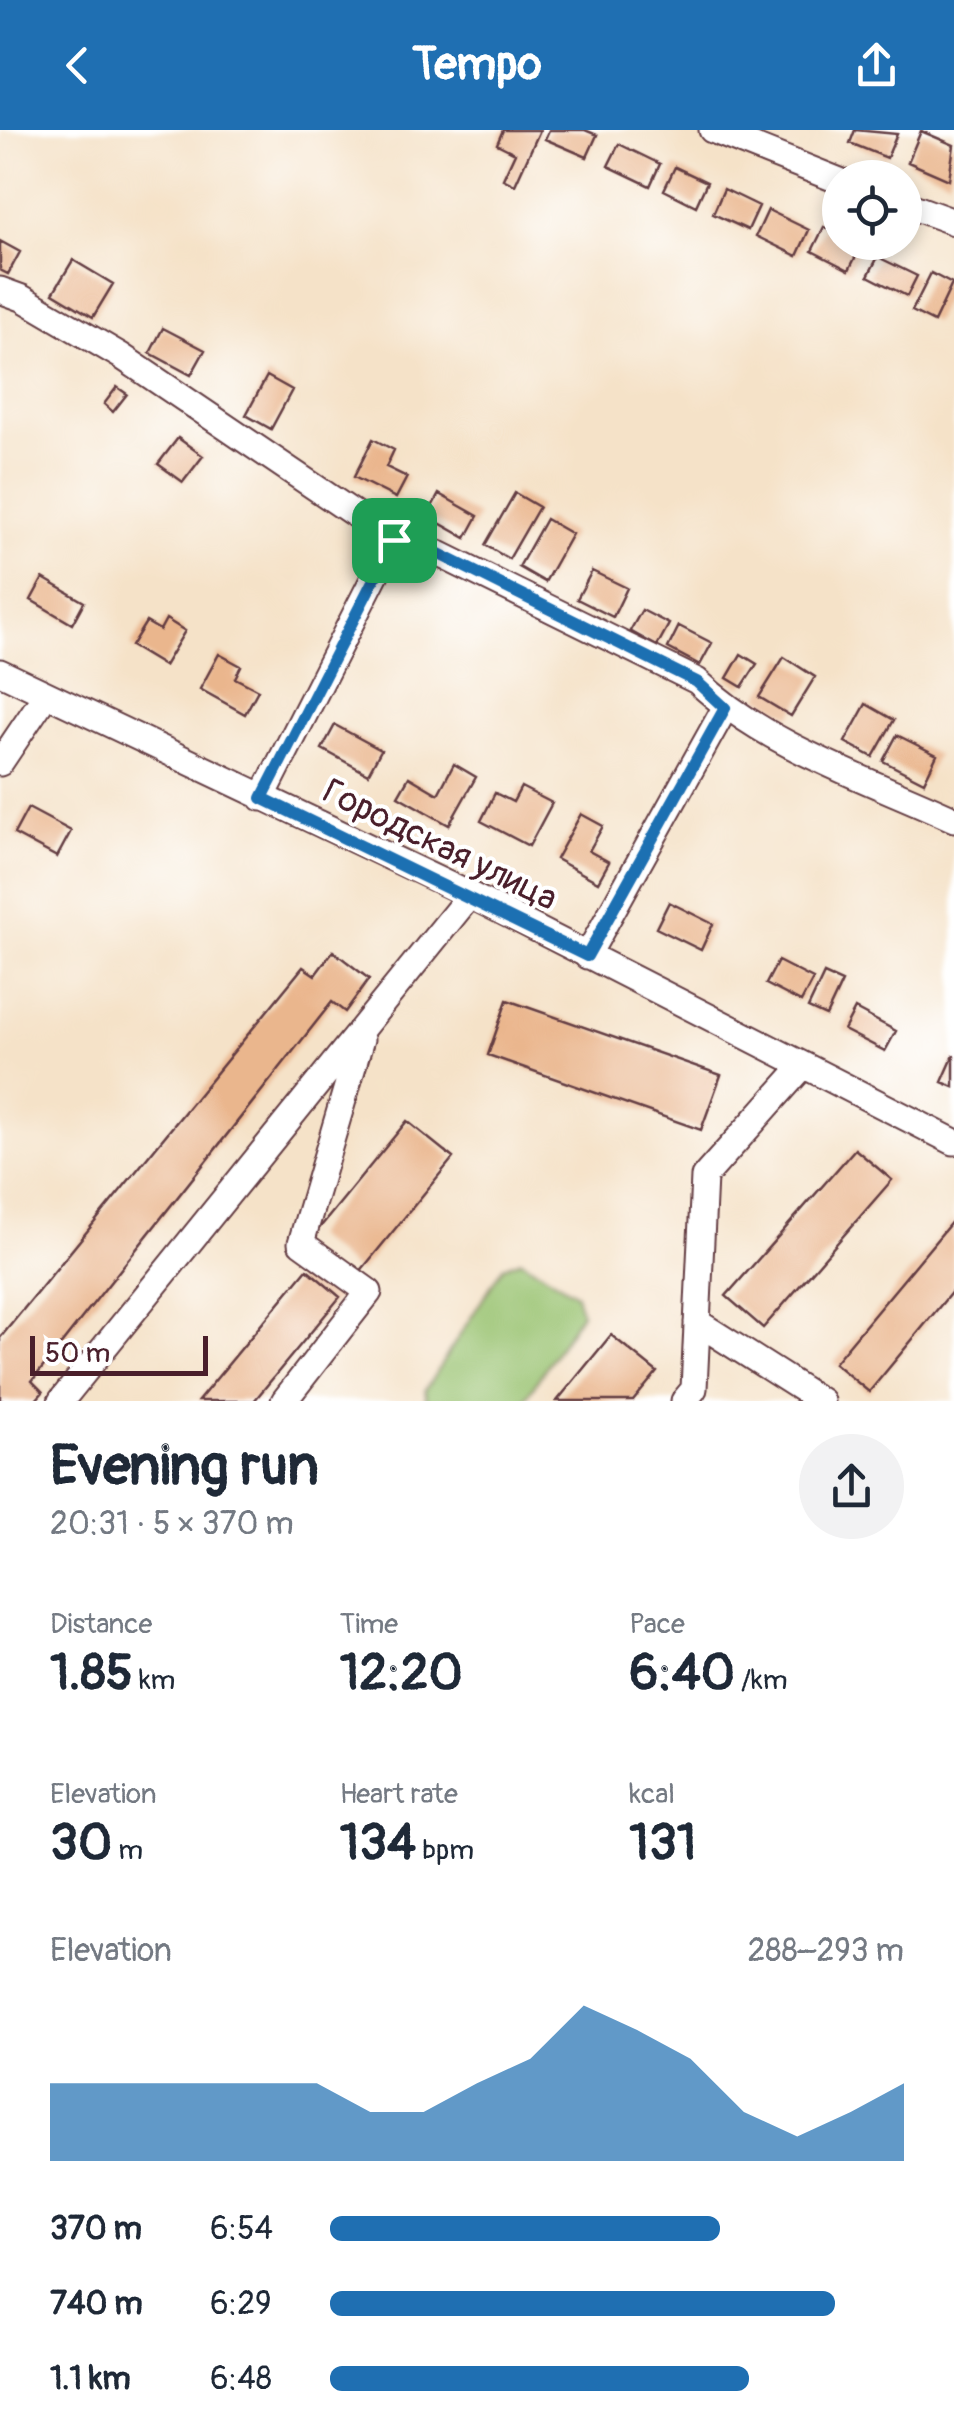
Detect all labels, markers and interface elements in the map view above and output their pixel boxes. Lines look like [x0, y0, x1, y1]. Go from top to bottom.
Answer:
text: Tempo [412, 37, 542, 93]
icon: back [50, 38, 105, 93]
icon: share [849, 38, 904, 93]
map controls [822, 160, 922, 260]
button: locate [822, 160, 922, 260]
pin [352, 498, 437, 583]
icon: arrive [367, 513, 422, 568]
street label: Городская улица [316, 769, 564, 921]
scale bar [30, 1331, 208, 1376]
text: 50 m [45, 1336, 110, 1371]
text: Evening run [50, 1432, 319, 1501]
button: share [799, 1434, 904, 1539]
text: 20:31 · 5 × 370 m [50, 1504, 294, 1544]
text: Distance [50, 1607, 152, 1642]
text: Time [340, 1607, 398, 1642]
text: Pace [629, 1607, 685, 1642]
text: 1.85 [50, 1642, 133, 1705]
text: 12:20 [340, 1642, 463, 1705]
text: 6:40 [629, 1642, 735, 1705]
text: km [133, 1663, 175, 1698]
text: /km [735, 1663, 788, 1698]
text: Elevation [50, 1777, 157, 1812]
text: Heart rate [340, 1777, 458, 1812]
text: kcal [629, 1777, 675, 1812]
text: 30 [50, 1812, 112, 1875]
text: 134 [340, 1812, 416, 1875]
text: 131 [629, 1812, 696, 1875]
text: m [112, 1833, 143, 1868]
text: bpm [416, 1833, 474, 1868]
text: Elevation [50, 1931, 172, 1971]
text: 288–293 m [747, 1931, 904, 1971]
text: 370 m [50, 2209, 142, 2249]
text: 6:54 [210, 2209, 273, 2249]
text: 740 m [50, 2284, 143, 2324]
text: 6:29 [210, 2284, 272, 2324]
text: 1.1 km [50, 2359, 131, 2399]
text: 6:48 [210, 2359, 272, 2399]

